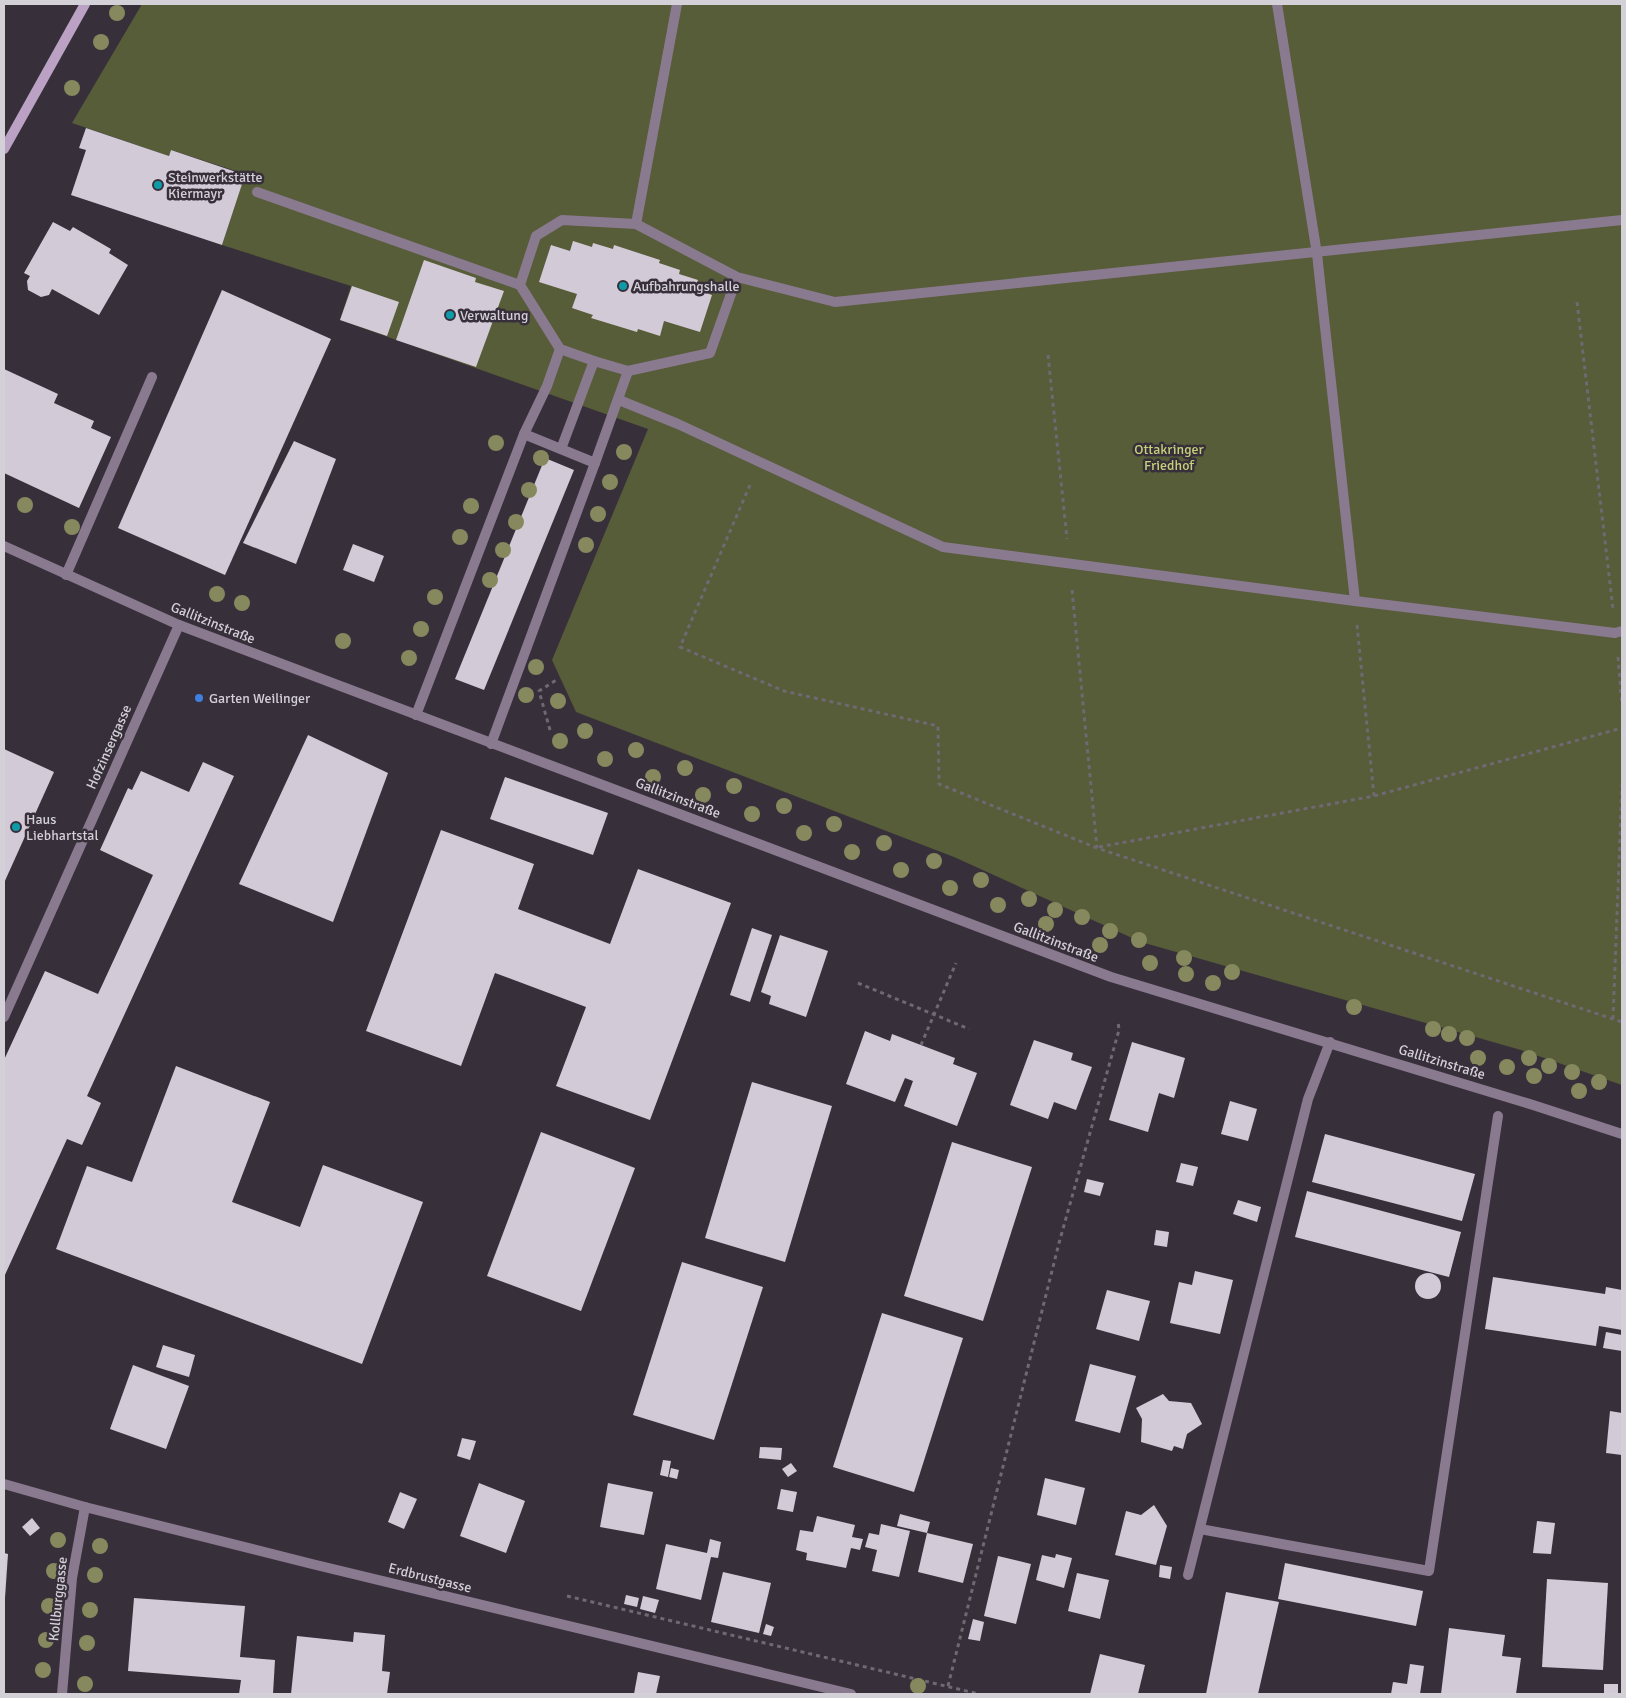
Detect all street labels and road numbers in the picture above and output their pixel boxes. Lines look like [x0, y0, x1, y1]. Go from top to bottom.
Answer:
street label: Gallitzinstraße [168, 598, 258, 648]
street label: Hofzinsergasse [83, 702, 135, 792]
street label: Gallitzinstraße [633, 774, 723, 822]
street label: Gallitzinstraße [1011, 918, 1101, 966]
street label: Gallitzinstraße [1397, 1041, 1487, 1083]
street label: Kollburggasse [45, 1556, 71, 1642]
street label: Erdbrustgasse [387, 1559, 473, 1597]

